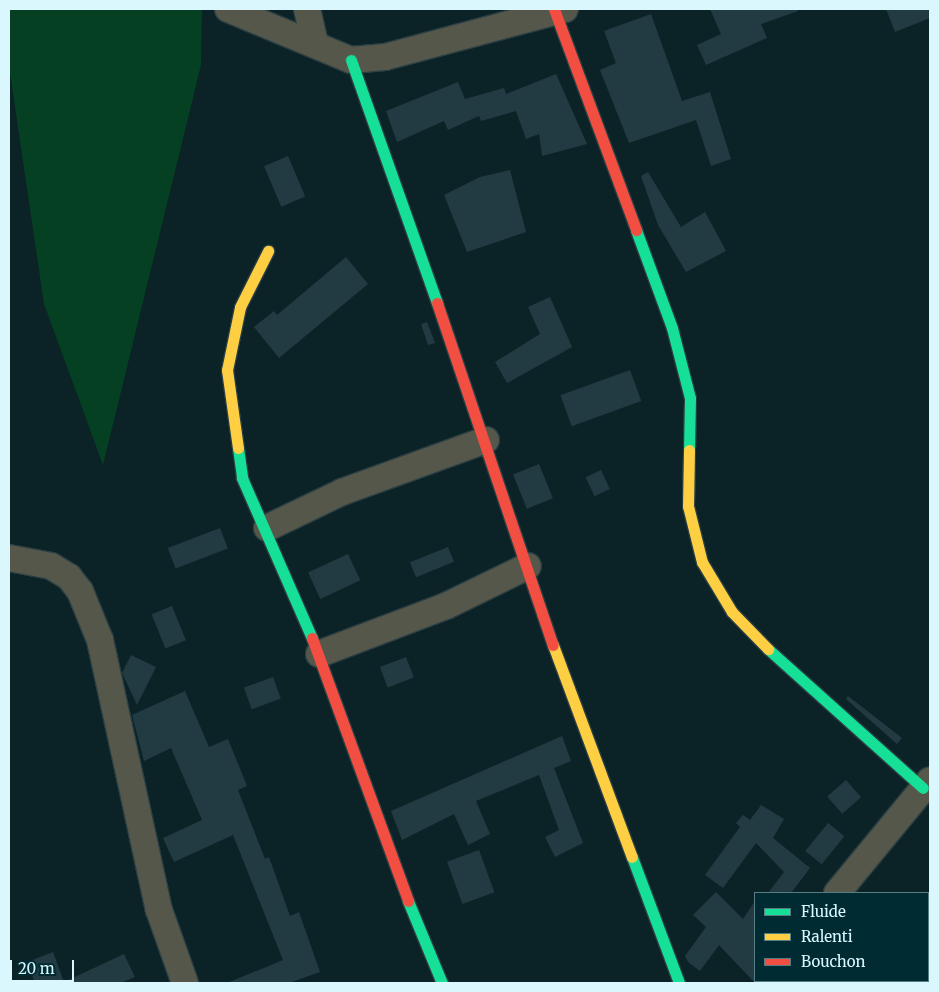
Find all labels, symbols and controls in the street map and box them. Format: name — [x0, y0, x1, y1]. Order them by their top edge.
legend — [754, 892, 929, 982]
text: Fluide — [801, 902, 846, 921]
text: Ralenti — [801, 927, 853, 946]
scale bar — [12, 950, 76, 982]
text: Bouchon — [801, 952, 865, 971]
text: 20 m — [18, 959, 55, 978]

